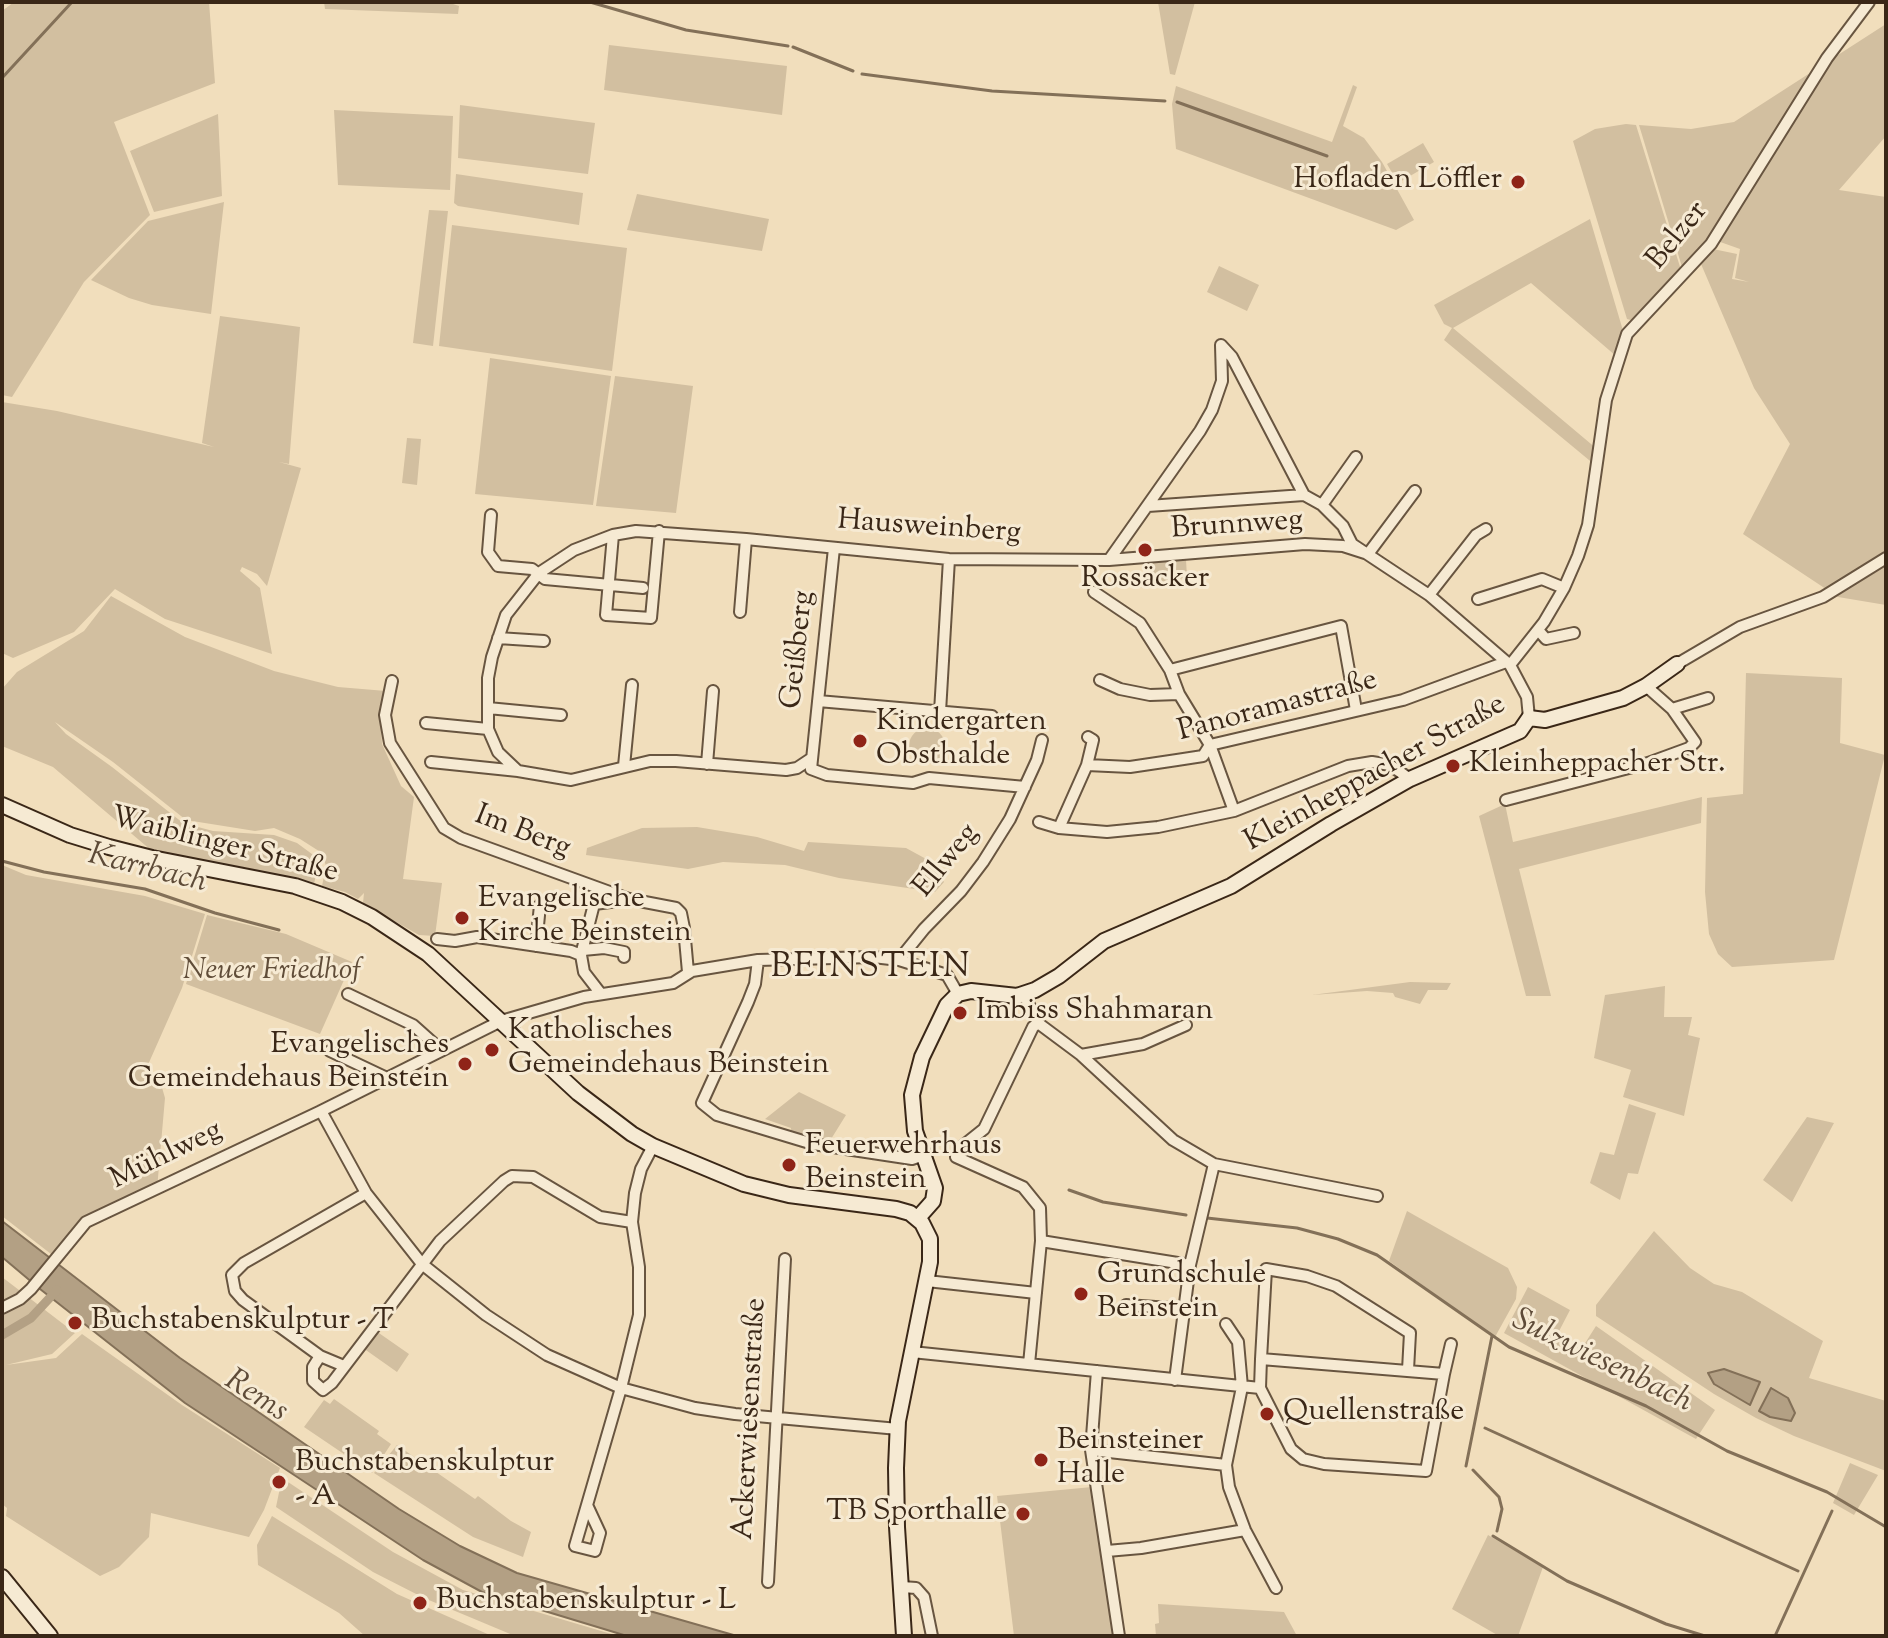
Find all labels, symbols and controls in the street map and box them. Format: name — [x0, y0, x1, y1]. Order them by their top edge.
place label: Hofladen Löffler — [1294, 164, 1502, 200]
marker: Hofladen Löffler — [1509, 173, 1527, 191]
street label: Belzer — [1641, 195, 1717, 279]
street label: Brunnweg — [1170, 504, 1304, 550]
street label: Hausweinberg — [836, 505, 1022, 553]
marker: Rossäcker — [1136, 541, 1154, 559]
place label: Rossäcker — [1081, 563, 1209, 599]
street label: Geißberg — [776, 589, 824, 711]
street label: Panoramastraße — [1174, 664, 1382, 752]
street label: Kleinheppacher Straße — [1239, 688, 1513, 862]
place label: Kindergarten Obsthalde — [876, 706, 1047, 776]
marker: Kindergarten Obsthalde — [851, 732, 869, 750]
place label: Kleinheppacher Str. — [1469, 748, 1725, 784]
marker: Kleinheppacher Str. — [1444, 757, 1462, 775]
street label: Im Berg — [469, 799, 575, 869]
street label: Waiblinger Straße — [106, 801, 342, 893]
street label: Ellweg — [907, 818, 989, 906]
water label: Karrbach — [84, 838, 210, 904]
place label: Evangelische Kirche Beinstein — [478, 883, 692, 954]
marker: Evangelische Kirche Beinstein — [453, 909, 471, 927]
district label: BEINSTEIN — [770, 950, 972, 990]
park label: Neuer Friedhof — [183, 955, 361, 991]
place label: Imbiss Shahmaran — [976, 995, 1213, 1031]
marker: Imbiss Shahmaran — [951, 1004, 969, 1022]
place label: Katholisches Gemeindehaus Beinstein — [508, 1015, 829, 1086]
place label: Evangelisches Gemeindehaus Beinstein — [128, 1029, 449, 1100]
marker: Katholisches Gemeindehaus Beinstein — [483, 1041, 501, 1059]
marker: Evangelisches Gemeindehaus Beinstein — [456, 1055, 474, 1073]
street label: Mühlweg — [105, 1114, 229, 1200]
place label: Feuerwehrhaus Beinstein — [805, 1130, 1002, 1200]
marker: Feuerwehrhaus Beinstein — [780, 1156, 798, 1174]
place label: Grundschule Beinstein — [1097, 1259, 1266, 1330]
marker: Grundschule Beinstein — [1072, 1285, 1090, 1303]
street label: Ackerwiesenstraße — [728, 1297, 776, 1541]
water label: Sulzwiesenbach — [1505, 1303, 1697, 1423]
place label: Buchstabenskulptur - T — [91, 1305, 394, 1341]
marker: Buchstabenskulptur - T — [66, 1314, 84, 1332]
water label: Rems — [216, 1363, 294, 1433]
place label: Quellenstraße — [1283, 1396, 1464, 1432]
marker: Quellenstraße — [1258, 1405, 1276, 1423]
place label: Beinsteiner Halle — [1057, 1425, 1203, 1496]
place label: Buchstabenskulptur - A — [295, 1447, 554, 1518]
marker: Beinsteiner Halle — [1032, 1451, 1050, 1469]
marker: Buchstabenskulptur - A — [270, 1473, 288, 1491]
place label: TB Sporthalle — [826, 1496, 1007, 1532]
marker: TB Sporthalle — [1014, 1505, 1032, 1523]
place label: Buchstabenskulptur - L — [436, 1585, 736, 1621]
marker: Buchstabenskulptur - L — [411, 1594, 429, 1612]

